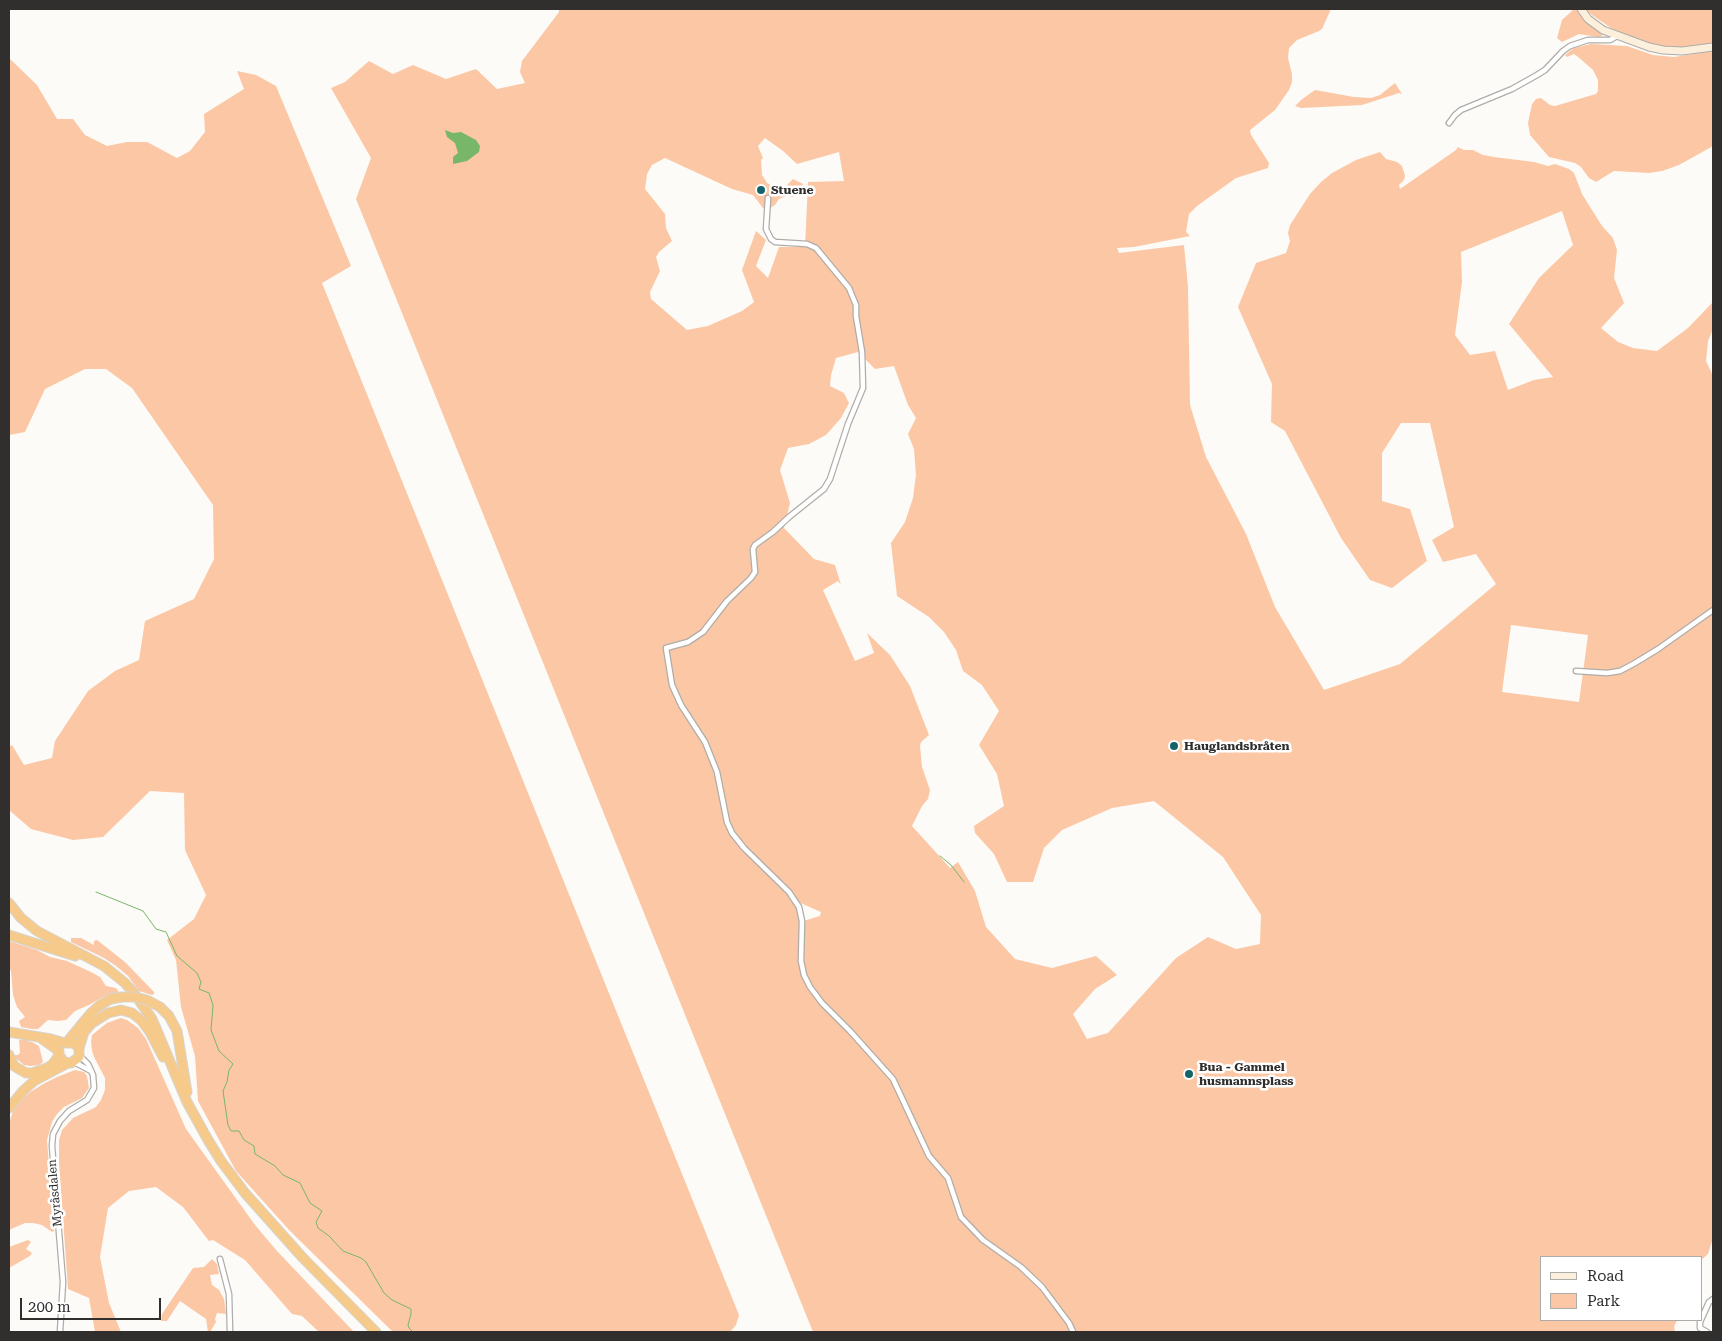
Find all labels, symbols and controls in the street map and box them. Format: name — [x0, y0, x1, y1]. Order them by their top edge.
place label: Stuene — [771, 183, 814, 197]
marker: Stuene — [755, 184, 767, 196]
place label: Hauglandsbråten — [1184, 739, 1290, 753]
marker: Hauglandsbråten — [1168, 740, 1180, 752]
place label: Bua - Gammel husmannsplass — [1199, 1060, 1294, 1088]
marker: Bua - Gammel husmannsplass — [1183, 1068, 1195, 1080]
street label: Myråsdalen — [45, 1159, 65, 1227]
legend — [1540, 1256, 1702, 1321]
text: Road — [1587, 1267, 1624, 1285]
scale bar — [22, 1288, 164, 1320]
text: Park — [1587, 1292, 1620, 1310]
text: 200 m — [28, 1298, 71, 1316]

